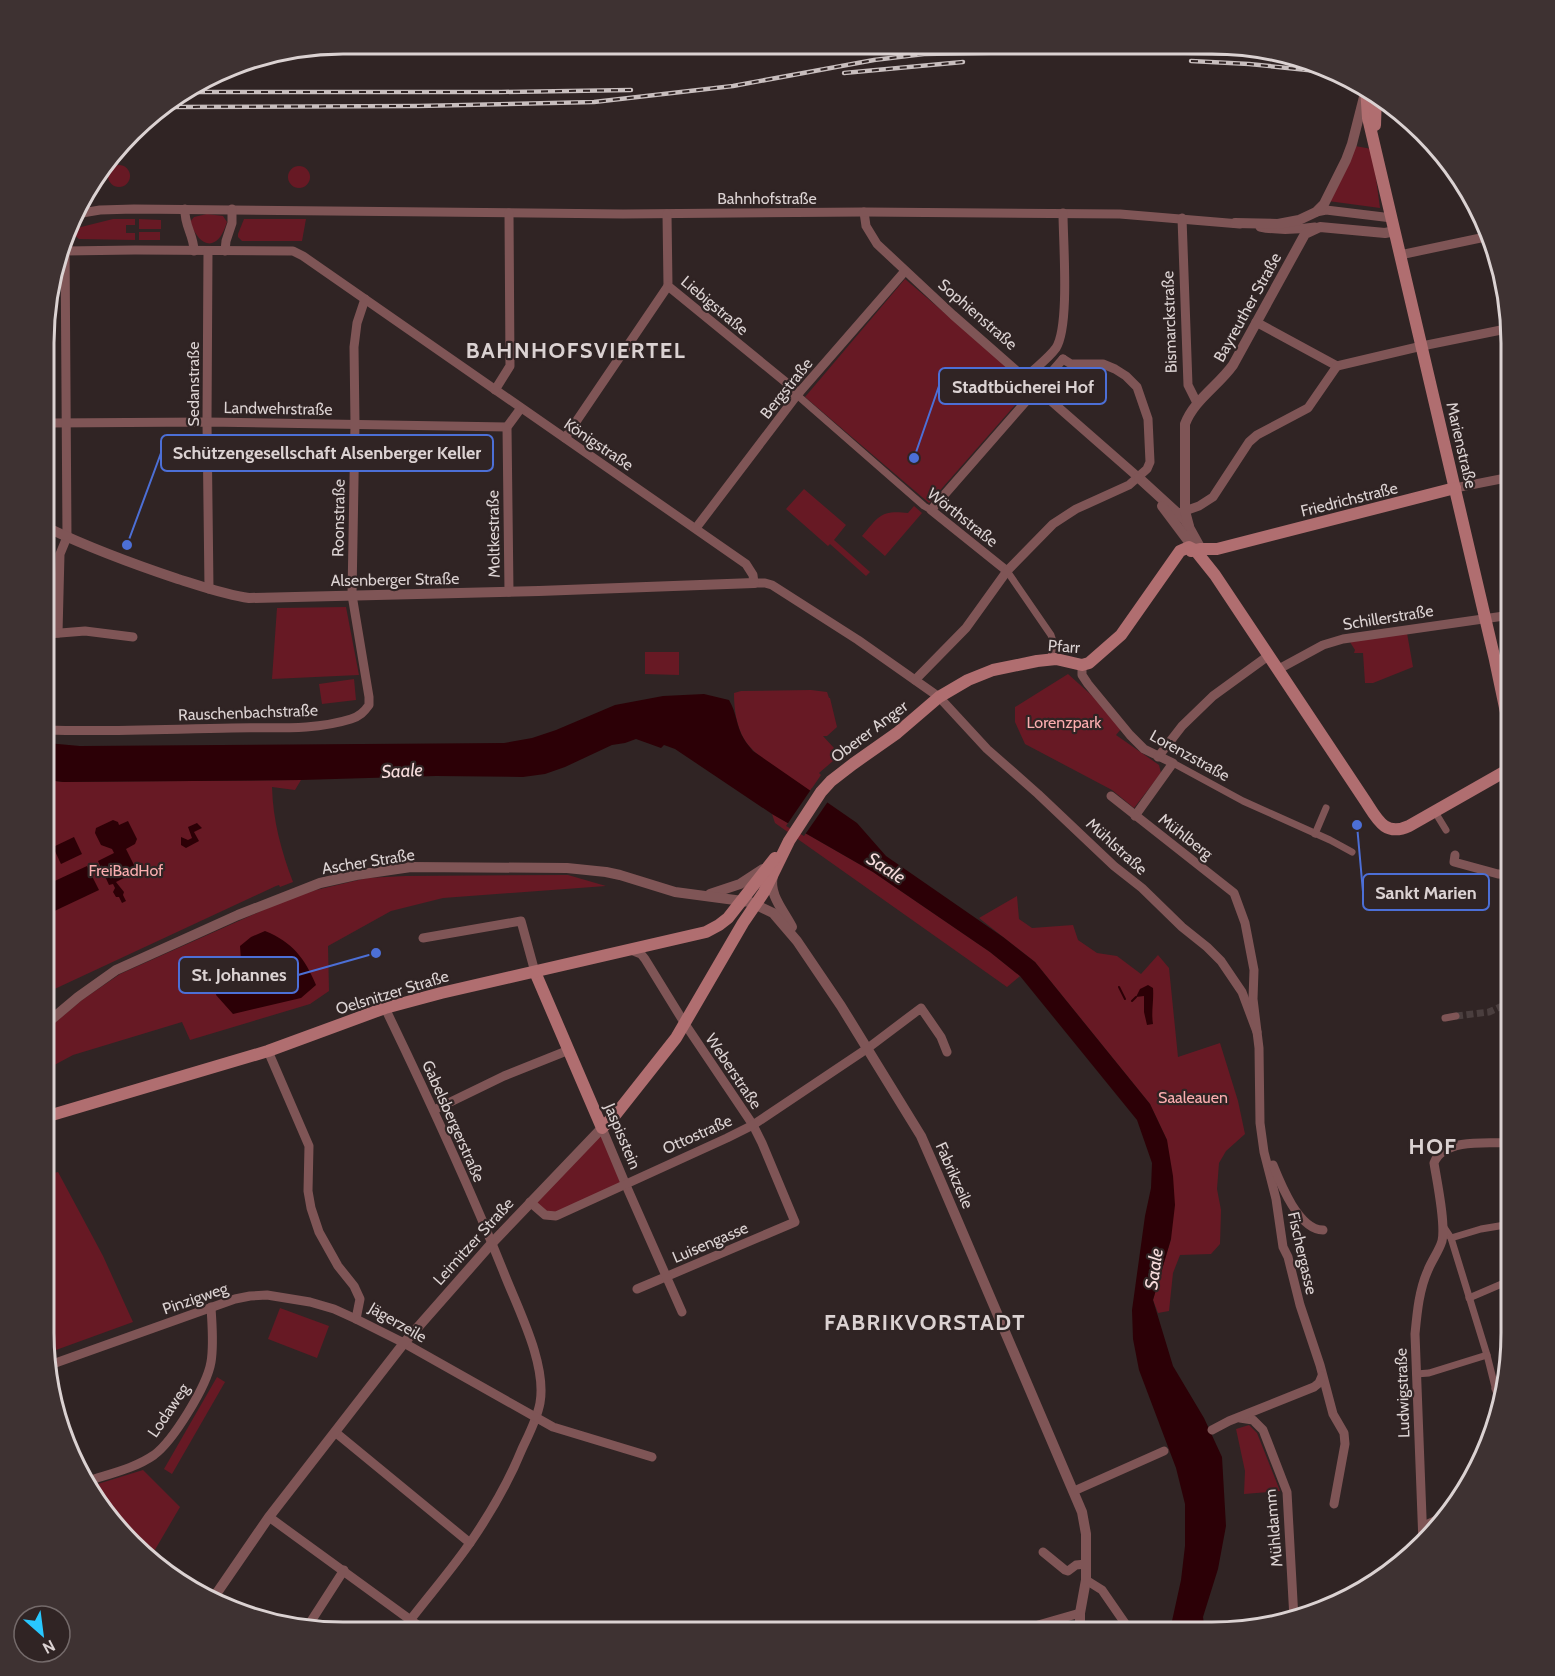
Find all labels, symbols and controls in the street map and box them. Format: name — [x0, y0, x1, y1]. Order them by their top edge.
street label: Bahnhofstraße — [717, 189, 817, 208]
street label: Bayreuther Straße — [1210, 249, 1285, 365]
street label: Bismarckstraße — [1158, 270, 1181, 374]
street label: Liebigstraße — [677, 272, 752, 339]
street label: Sophienstraße — [934, 275, 1021, 354]
district label: BAHNHOFSVIERTEL — [466, 337, 686, 364]
street label: Sedanstraße — [184, 341, 203, 427]
street label: Bergstraße — [756, 354, 817, 423]
callout: Stadtbücherei Hof — [939, 368, 1106, 404]
text: Stadtbücherei Hof — [952, 376, 1094, 398]
street label: Landwehrstraße — [223, 398, 333, 419]
street label: Marienstraße — [1442, 400, 1481, 490]
street label: Königstraße — [560, 414, 637, 475]
callout: Schützengesellschaft Alsenberger Keller — [161, 435, 493, 471]
text: Schützengesellschaft Alsenberger Keller — [173, 442, 481, 464]
street label: Friedrichstraße — [1299, 478, 1400, 521]
street label: Roonstraße — [328, 479, 349, 557]
street label: Wörthstraße — [924, 484, 1002, 551]
street label: Moltkestraße — [483, 490, 504, 578]
street label: Alsenberger Straße — [331, 569, 459, 590]
street label: Schillerstraße — [1341, 601, 1435, 634]
street label: Pfarr — [1047, 636, 1082, 657]
street label: Oberer Anger — [827, 696, 912, 766]
street label: Rauschenbachstraße — [178, 701, 318, 724]
park label: Lorenzpark — [1027, 713, 1102, 732]
street label: Lorenzstraße — [1147, 726, 1233, 785]
water label: Saale — [381, 759, 423, 783]
street label: Mühlberg — [1155, 809, 1217, 864]
street label: Mühlstraße — [1082, 814, 1151, 879]
street label: Ascher Straße — [320, 845, 416, 878]
water label: Saale — [863, 847, 909, 889]
park label: FreiBadHof — [89, 861, 164, 880]
callout: Sankt Marien — [1363, 874, 1489, 910]
text: Sankt Marien — [1375, 882, 1477, 904]
callout: St. Johannes — [179, 957, 298, 993]
text: St. Johannes — [191, 964, 287, 986]
street label: Oelsnitzer Straße — [333, 966, 451, 1019]
street label: Weberstraße — [701, 1030, 766, 1113]
street label: Gabelsbergerstraße — [418, 1057, 489, 1185]
park label: Saaleauen — [1158, 1088, 1228, 1107]
street label: Jaspisstein — [600, 1100, 645, 1172]
street label: Ottostraße — [660, 1111, 735, 1158]
district label: HOF — [1409, 1133, 1457, 1160]
street label: Fabrikzeile — [932, 1139, 978, 1211]
street label: Leimitzer Straße — [429, 1194, 518, 1289]
street label: Fischergasse — [1284, 1210, 1321, 1296]
street label: Luisengasse — [669, 1218, 751, 1267]
water label: Saale — [1140, 1247, 1168, 1291]
street label: Pinzigweg — [160, 1278, 231, 1319]
street label: Jägerzeile — [365, 1298, 430, 1347]
district label: FABRIKVORSTADT — [824, 1309, 1026, 1336]
street label: Ludwigstraße — [1391, 1348, 1414, 1438]
street label: Lodaweg — [144, 1379, 194, 1441]
street label: Mühldamm — [1261, 1488, 1286, 1568]
north arrow — [12, 1604, 72, 1664]
text: N — [39, 1636, 58, 1658]

